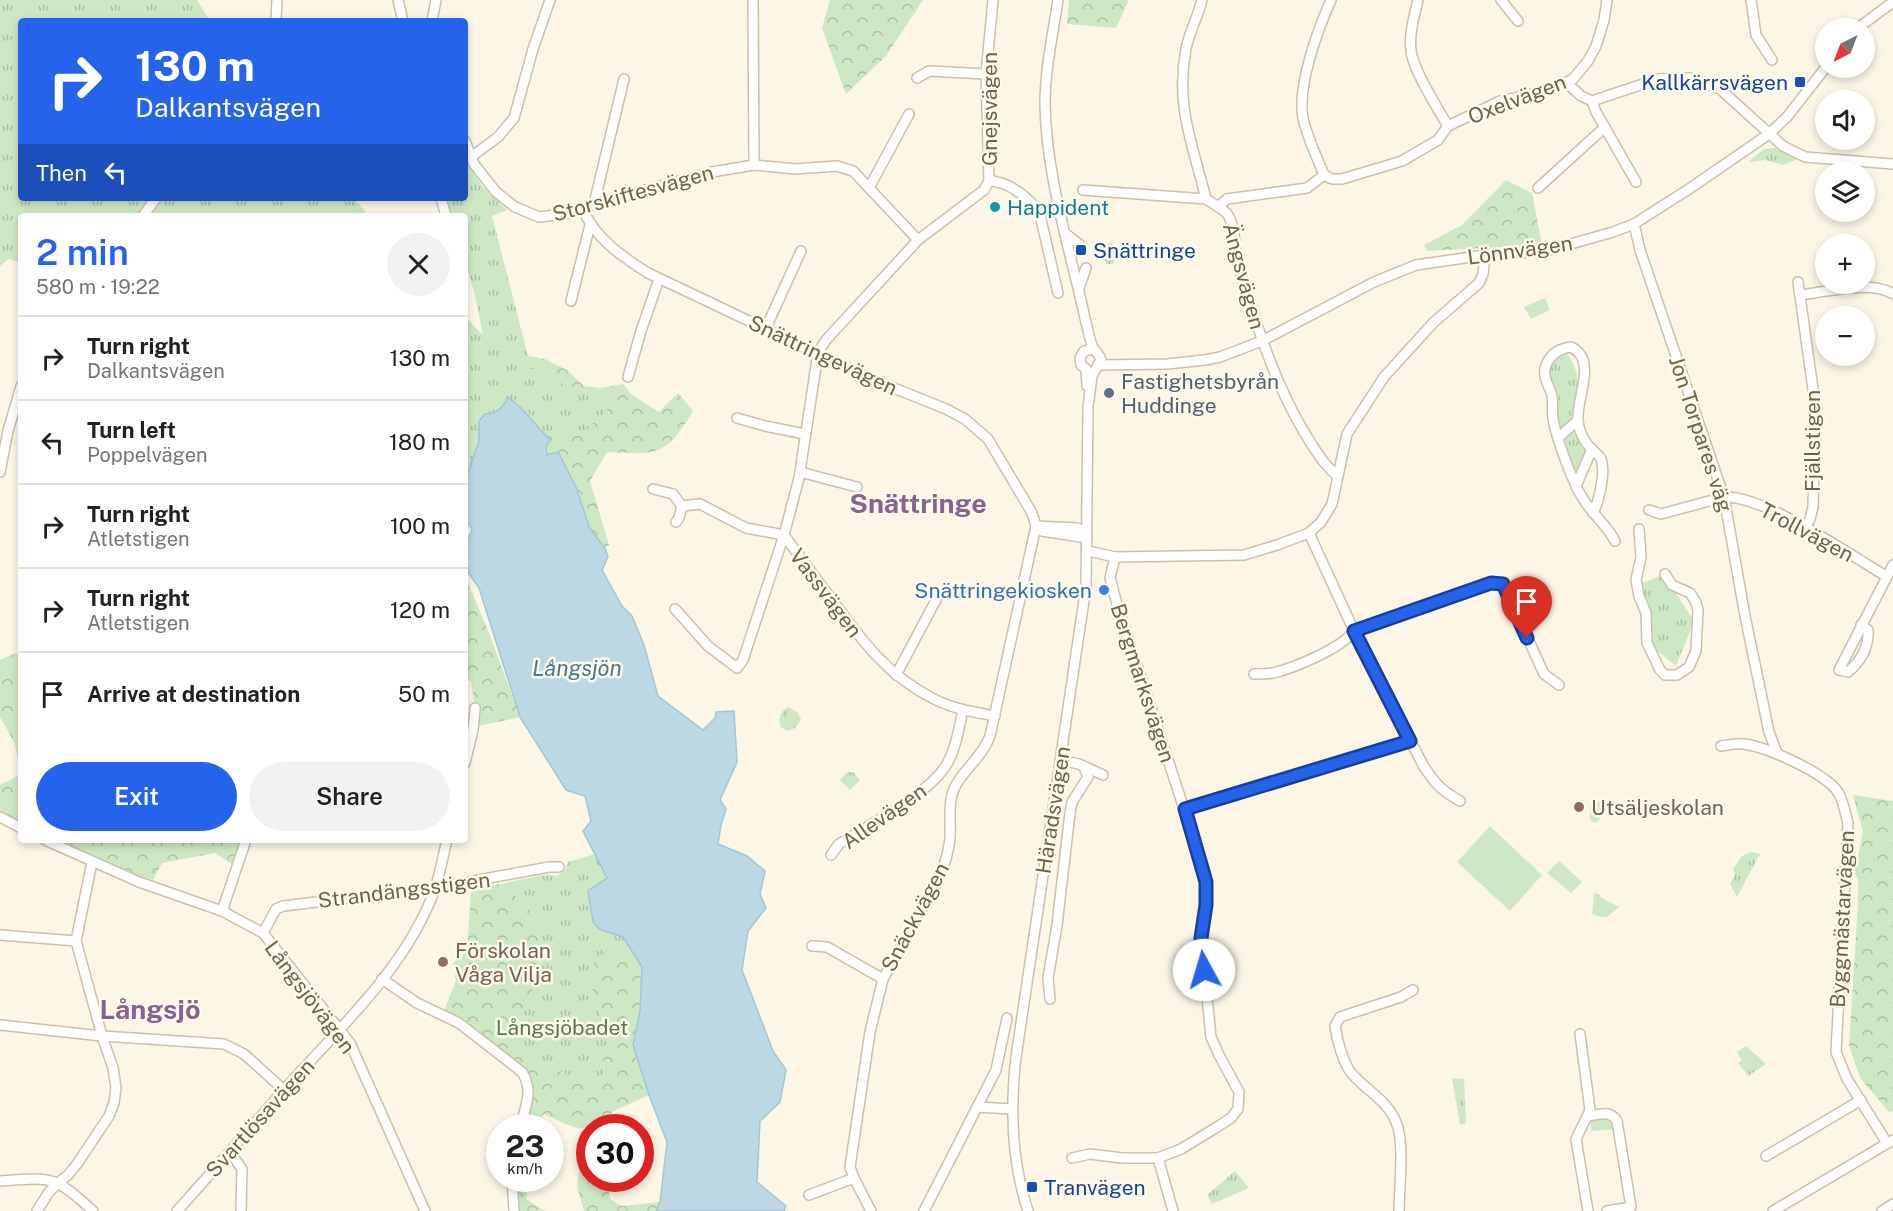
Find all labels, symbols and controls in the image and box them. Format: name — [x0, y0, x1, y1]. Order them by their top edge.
north arrow — [1815, 18, 1875, 78]
map controls — [1815, 18, 1875, 366]
text: 130 m — [135, 41, 255, 90]
icon: right — [36, 42, 114, 120]
street label: Gnejsvägen — [977, 52, 1002, 166]
street label: Oxelvägen — [1464, 69, 1570, 129]
place label: Kallkärrsvägen — [1641, 70, 1788, 95]
marker: Kallkärrsvägen — [1793, 75, 1807, 89]
button: sound — [1815, 90, 1875, 150]
text: Dalkantsvägen — [135, 91, 321, 123]
icon: left — [99, 156, 132, 189]
street label: Storskiftesvägen — [550, 159, 716, 227]
text: Then — [36, 160, 87, 186]
button: layers — [1815, 162, 1875, 222]
place label: Happident — [1007, 195, 1109, 220]
marker: Happident — [988, 200, 1002, 214]
street label: Ängsvägen — [1218, 220, 1270, 332]
street label: Lönnvägen — [1466, 230, 1574, 270]
text: 2 min — [36, 231, 129, 273]
button: close — [387, 233, 450, 296]
button: + — [1815, 234, 1875, 294]
place label: Snättringe — [1093, 238, 1196, 263]
marker: Snättringe — [1074, 243, 1088, 257]
text: 580 m · 19:22 — [36, 275, 160, 299]
button: − — [1815, 306, 1875, 366]
street label: Snättringevägen — [745, 310, 901, 400]
text: Turn right — [87, 333, 190, 359]
icon: right — [36, 342, 69, 375]
text: 130 m — [389, 345, 450, 371]
street label: Jon Torpares väg — [1664, 353, 1738, 515]
text: Dalkantsvägen — [87, 359, 225, 383]
place label: Fastighetsbyrån Huddinge — [1121, 369, 1279, 418]
marker: Fastighetsbyrån Huddinge — [1102, 386, 1116, 400]
street label: Fjällstigen — [1800, 390, 1825, 492]
text: Turn left — [87, 417, 176, 443]
icon: left — [36, 426, 69, 459]
text: 180 m — [389, 429, 450, 455]
text: Poppelvägen — [87, 443, 208, 467]
district label: Snättringe — [849, 487, 987, 519]
street label: Trollvägen — [1756, 497, 1858, 567]
text: Turn right — [87, 501, 190, 527]
icon: right — [36, 510, 69, 543]
text: 100 m — [390, 513, 450, 539]
text: Atletstigen — [87, 527, 190, 551]
street label: Vassvägen — [785, 544, 867, 642]
pin — [1501, 576, 1552, 638]
place label: Snättringekiosken — [914, 578, 1092, 603]
marker: Snättringekiosken — [1097, 583, 1111, 597]
text: Turn right — [87, 585, 190, 611]
icon: arrive — [1510, 585, 1543, 618]
icon: right — [36, 594, 69, 627]
text: 120 m — [390, 597, 450, 623]
street label: Bergmarksvägen — [1105, 600, 1181, 766]
text: Atletstigen — [87, 611, 190, 635]
water label: Långsjön — [532, 655, 622, 681]
icon: arrive — [36, 678, 69, 711]
text: Arrive at destination — [87, 681, 300, 707]
text: 50 m — [398, 681, 450, 707]
street label: Häradsvägen — [1031, 744, 1075, 876]
button: Exit — [36, 762, 237, 831]
button: Share — [249, 762, 450, 831]
street label: Allevägen — [837, 778, 931, 854]
place label: Utsäljeskolan — [1591, 795, 1724, 820]
marker: Utsäljeskolan — [1572, 800, 1586, 814]
street label: Byggmästarvägen — [1825, 830, 1859, 1008]
street label: Snäckvägen — [876, 858, 954, 976]
street label: Strandängsstigen — [316, 867, 492, 913]
street label: Långsjövägen — [259, 936, 361, 1058]
place label: Förskolan Våga Vilja — [455, 938, 552, 987]
position arrow — [1172, 938, 1236, 1002]
marker: Förskolan Våga Vilja — [436, 955, 450, 969]
district label: Långsjö — [100, 993, 200, 1025]
park label: Långsjöbadet — [496, 1015, 628, 1040]
street label: Svartlösavägen — [200, 1054, 320, 1182]
speed limit sign: 30 — [576, 1114, 654, 1192]
text: 23 — [505, 1128, 545, 1164]
text: km/h — [507, 1160, 543, 1177]
place label: Tranvägen — [1044, 1175, 1146, 1200]
marker: Tranvägen — [1025, 1180, 1039, 1194]

